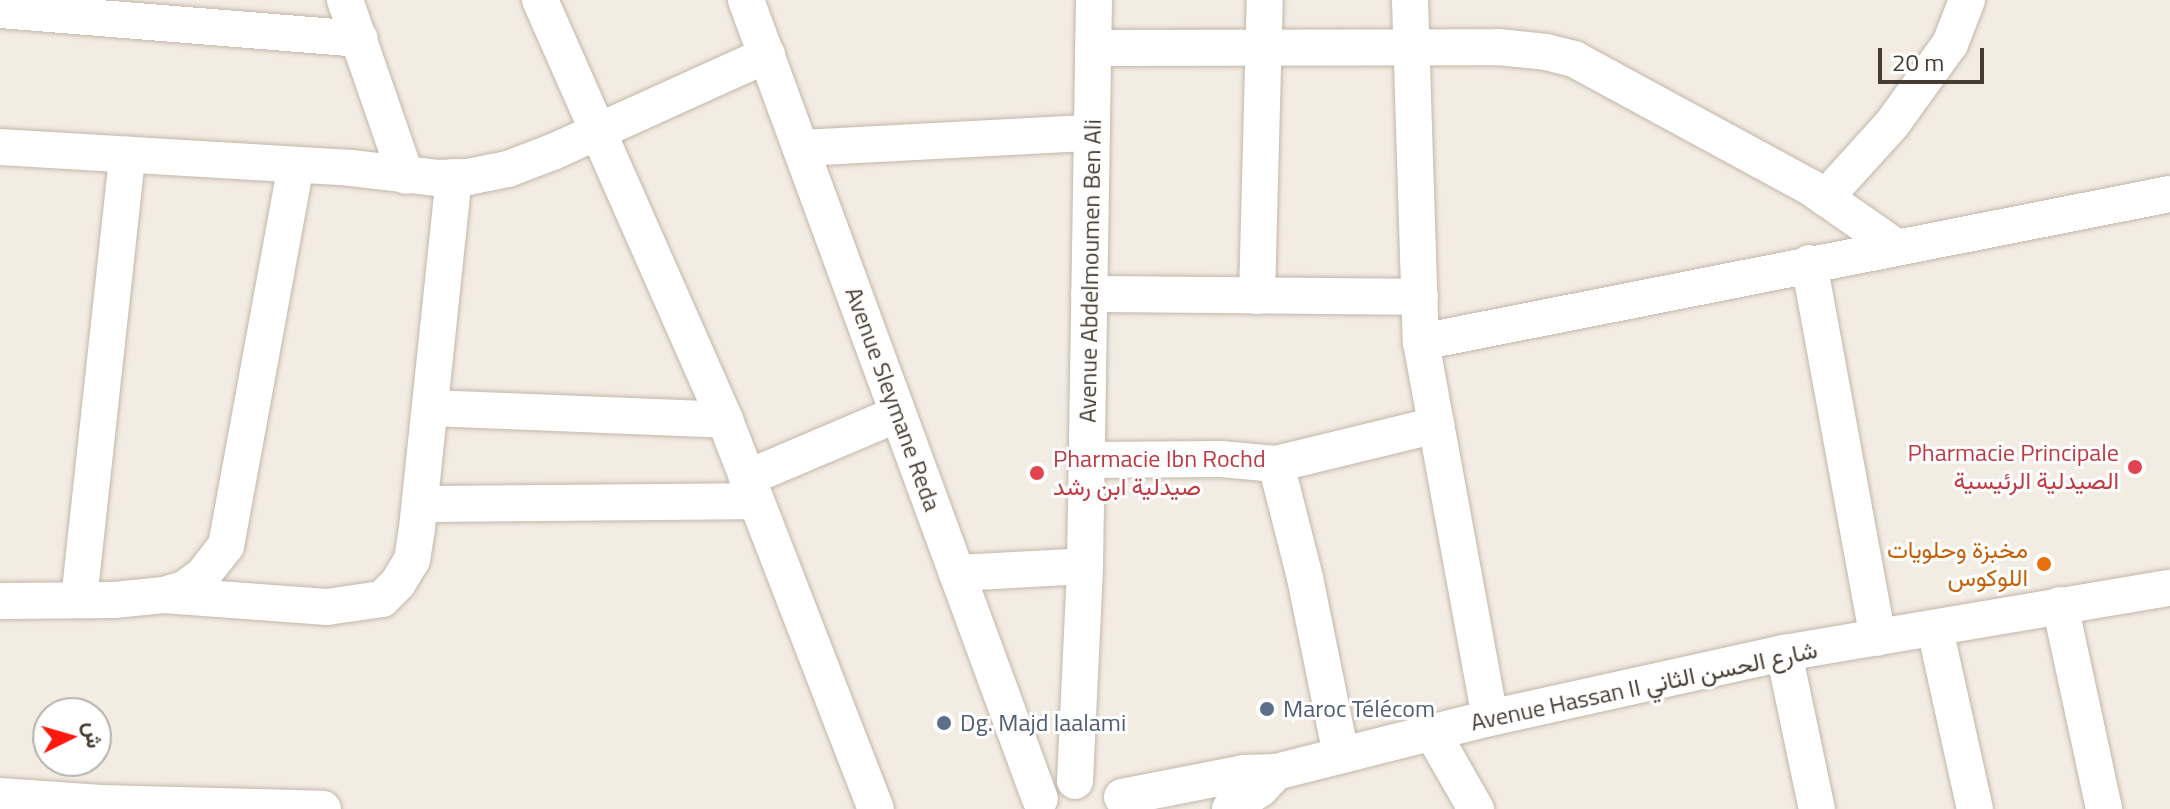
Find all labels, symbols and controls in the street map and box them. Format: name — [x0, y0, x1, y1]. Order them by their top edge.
scale bar — [1882, 32, 1988, 82]
text: 20 m — [1892, 44, 1944, 80]
street label: Avenue Abdelmoumen Ben Ali — [1073, 119, 1107, 423]
street label: Avenue Sleymane Reda — [839, 283, 947, 515]
place label: Pharmacie Principale الصيدلية الرئيسية — [1908, 439, 2119, 495]
place label: Pharmacie Ibn Rochd صيدلية ابن رشد — [1053, 445, 1266, 501]
marker: Pharmacie Principale الصيدلية الرئيسية — [2126, 458, 2144, 476]
marker: Pharmacie Ibn Rochd صيدلية ابن رشد — [1028, 464, 1046, 482]
place label: مخبزة وحلويات اللوكوس — [1887, 536, 2028, 592]
marker: مخبزة وحلويات اللوكوس — [2035, 555, 2053, 573]
street label: Avenue Hassan II شارع الحسن الثاني — [1468, 635, 1820, 737]
place label: Maroc Télécom — [1283, 695, 1435, 723]
north arrow — [32, 697, 112, 777]
marker: Maroc Télécom — [1258, 700, 1276, 718]
place label: Dg. Majd laalami — [960, 709, 1126, 737]
marker: Dg. Majd laalami — [935, 714, 953, 732]
text: ش — [76, 720, 112, 750]

